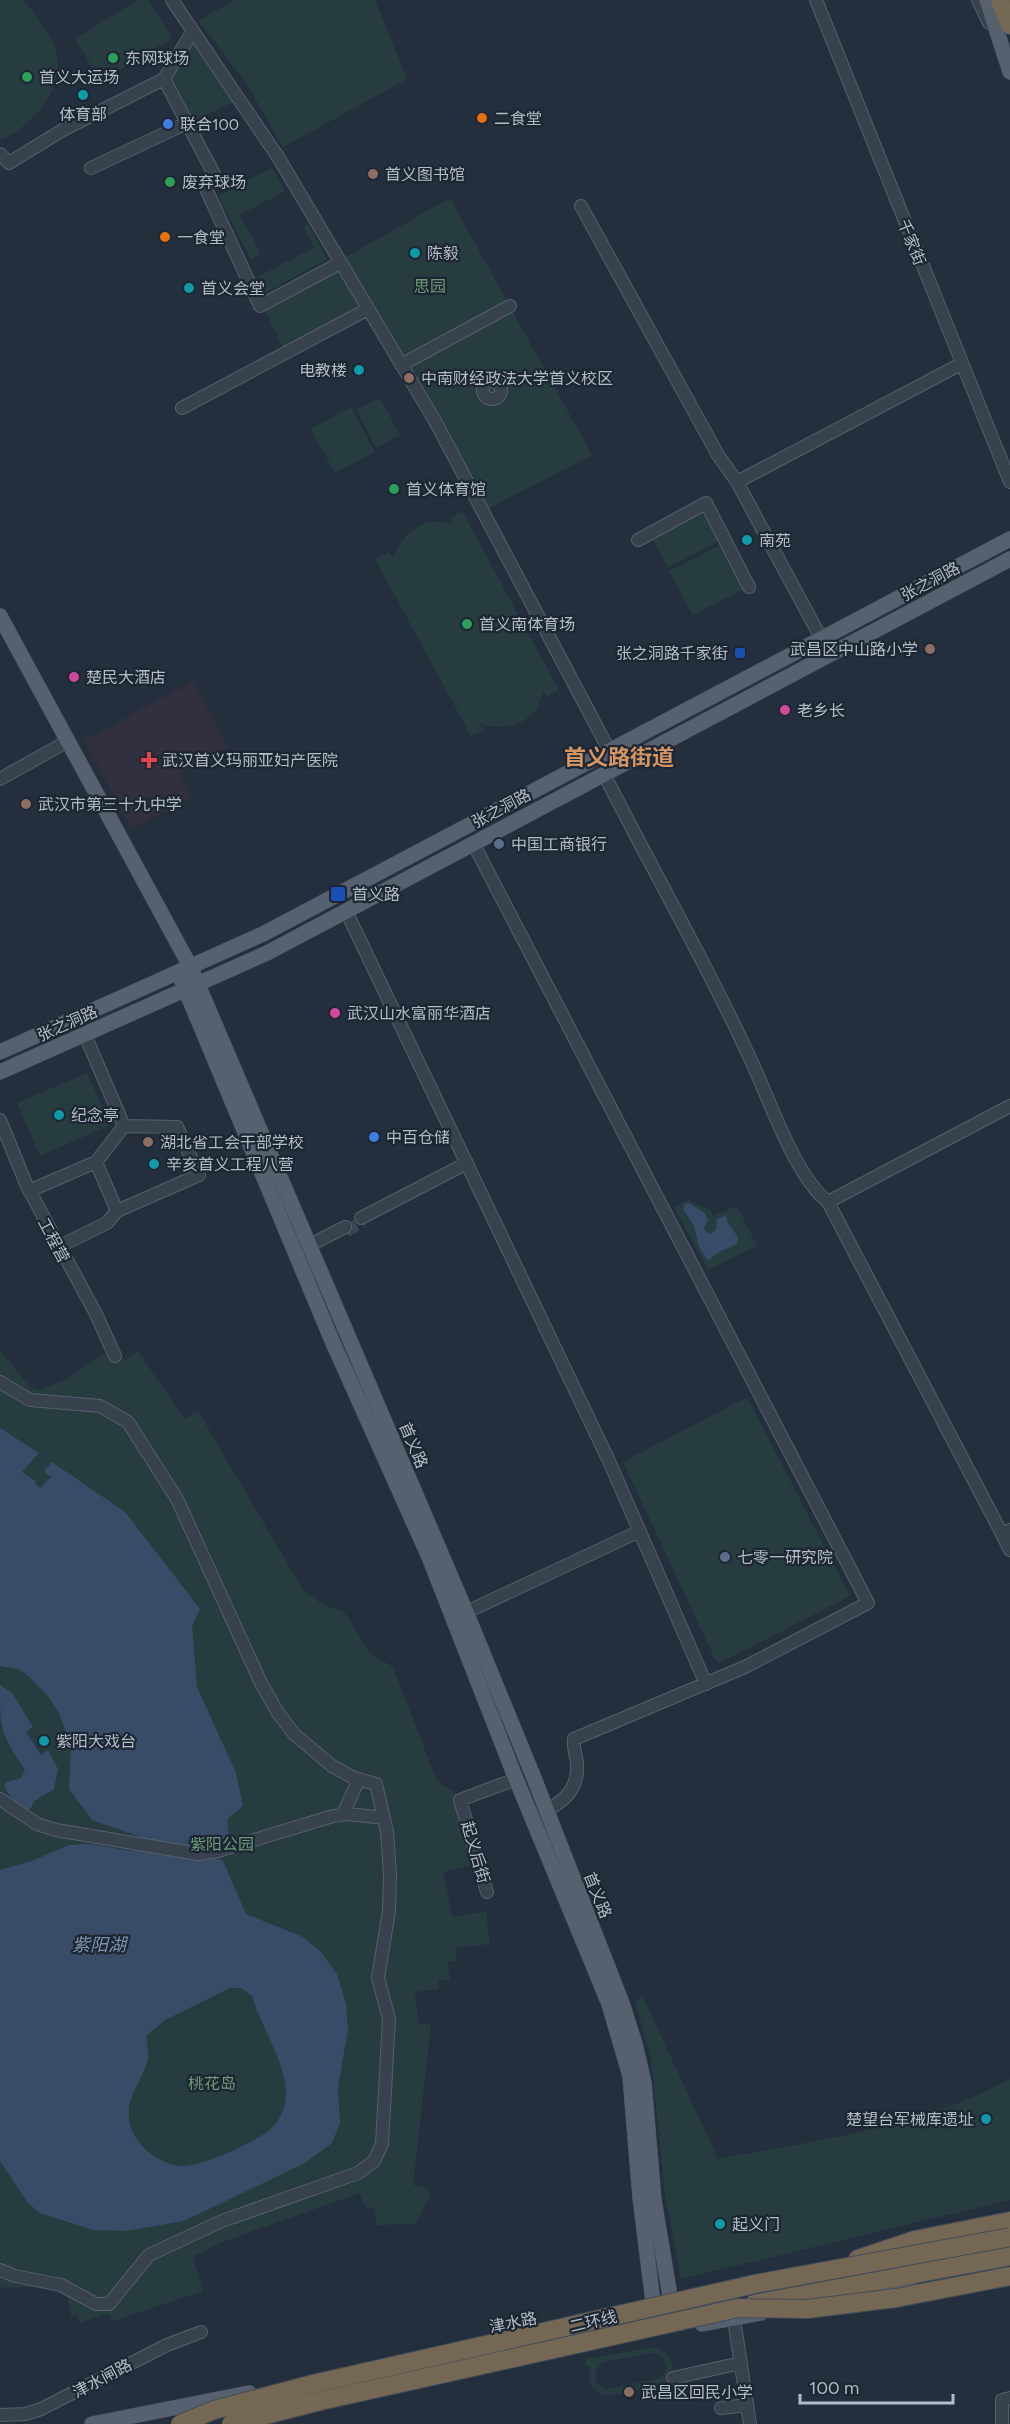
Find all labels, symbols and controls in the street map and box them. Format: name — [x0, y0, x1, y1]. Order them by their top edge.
place label: 东网球场 — [125, 49, 189, 68]
marker: 东网球场 — [106, 51, 120, 65]
place label: 首义大运场 — [39, 68, 119, 87]
marker: 首义大运场 — [20, 70, 34, 84]
marker: 体育部 — [76, 88, 90, 102]
place label: 体育部 — [59, 105, 107, 124]
place label: 二食堂 — [494, 109, 542, 128]
marker: 二食堂 — [475, 111, 489, 125]
place label: 联合100 — [180, 115, 239, 134]
marker: 联合100 — [161, 117, 175, 131]
place label: 首义图书馆 — [385, 165, 465, 184]
marker: 首义图书馆 — [366, 167, 380, 181]
place label: 废弃球场 — [182, 173, 246, 192]
marker: 废弃球场 — [163, 175, 177, 189]
street label: 千家街 — [894, 216, 929, 268]
place label: 一食堂 — [177, 228, 225, 247]
marker: 一食堂 — [158, 230, 172, 244]
place label: 陈毅 — [427, 244, 459, 263]
marker: 陈毅 — [408, 246, 422, 260]
park label: 思园 — [414, 277, 446, 296]
place label: 首义会堂 — [201, 279, 265, 298]
marker: 首义会堂 — [182, 281, 196, 295]
place label: 电教楼 — [299, 361, 347, 380]
marker: 电教楼 — [352, 363, 366, 377]
place label: 中南财经政法大学首义校区 — [421, 369, 613, 388]
marker: 中南财经政法大学首义校区 — [402, 371, 416, 385]
place label: 首义体育馆 — [406, 480, 486, 499]
marker: 首义体育馆 — [387, 482, 401, 496]
place label: 南苑 — [759, 531, 791, 550]
marker: 南苑 — [740, 533, 754, 547]
street label: 张之洞路 — [898, 558, 963, 605]
place label: 首义南体育场 — [479, 615, 575, 634]
marker: 首义南体育场 — [460, 617, 474, 631]
place label: 武昌区中山路小学 — [790, 640, 918, 659]
marker: 武昌区中山路小学 — [923, 642, 937, 656]
place label: 张之洞路千家街 — [616, 644, 728, 663]
marker: 张之洞路千家街 — [733, 646, 747, 660]
place label: 楚民大酒店 — [86, 668, 166, 687]
marker: 楚民大酒店 — [67, 670, 81, 684]
place label: 老乡长 — [797, 701, 845, 720]
marker: 老乡长 — [778, 703, 792, 717]
district label: 首义路街道 — [564, 744, 674, 771]
marker: 武汉首义玛丽亚妇产医院 — [140, 751, 158, 769]
place label: 武汉首义玛丽亚妇产医院 — [162, 751, 338, 770]
street label: 张之洞路 — [469, 785, 534, 832]
place label: 武汉市第三十九中学 — [38, 795, 182, 814]
marker: 武汉市第三十九中学 — [19, 797, 33, 811]
place label: 中国工商银行 — [511, 835, 607, 854]
marker: 中国工商银行 — [492, 837, 506, 851]
marker: 首义路 — [329, 885, 347, 903]
place label: 首义路 — [352, 885, 400, 904]
street label: 张之洞路 — [34, 1002, 100, 1045]
place label: 武汉山水富丽华酒店 — [347, 1004, 491, 1023]
marker: 武汉山水富丽华酒店 — [328, 1006, 342, 1020]
place label: 纪念亭 — [71, 1106, 119, 1125]
marker: 纪念亭 — [52, 1108, 66, 1122]
place label: 中百仓储 — [386, 1128, 450, 1147]
marker: 中百仓储 — [367, 1130, 381, 1144]
place label: 湖北省工会干部学校 — [160, 1133, 304, 1152]
marker: 湖北省工会干部学校 — [141, 1135, 155, 1149]
place label: 辛亥首义工程八营 — [166, 1155, 294, 1174]
marker: 辛亥首义工程八营 — [147, 1157, 161, 1171]
street label: 工程营 — [34, 1215, 73, 1266]
street label: 首义路 — [395, 1419, 432, 1471]
place label: 七零一研究院 — [737, 1548, 833, 1567]
marker: 七零一研究院 — [718, 1550, 732, 1564]
place label: 紫阳大戏台 — [56, 1732, 136, 1751]
marker: 紫阳大戏台 — [37, 1734, 51, 1748]
street label: 起义后街 — [458, 1819, 493, 1886]
park label: 紫阳公园 — [190, 1835, 254, 1854]
street label: 首义路 — [580, 1869, 615, 1921]
water label: 紫阳湖 — [72, 1934, 129, 1956]
park label: 桃花岛 — [188, 2074, 236, 2093]
place label: 楚望台军械库遗址 — [846, 2110, 974, 2129]
marker: 楚望台军械库遗址 — [979, 2112, 993, 2126]
place label: 起义门 — [732, 2215, 780, 2234]
marker: 起义门 — [713, 2217, 727, 2231]
street label: 二环线 — [568, 2307, 619, 2336]
street label: 津水路 — [488, 2309, 538, 2336]
street label: 津水闸路 — [70, 2355, 135, 2402]
scale bar — [800, 2367, 953, 2405]
text: 100 m — [809, 2377, 859, 2399]
place label: 武昌区回民小学 — [641, 2383, 753, 2402]
marker: 武昌区回民小学 — [622, 2385, 636, 2399]

